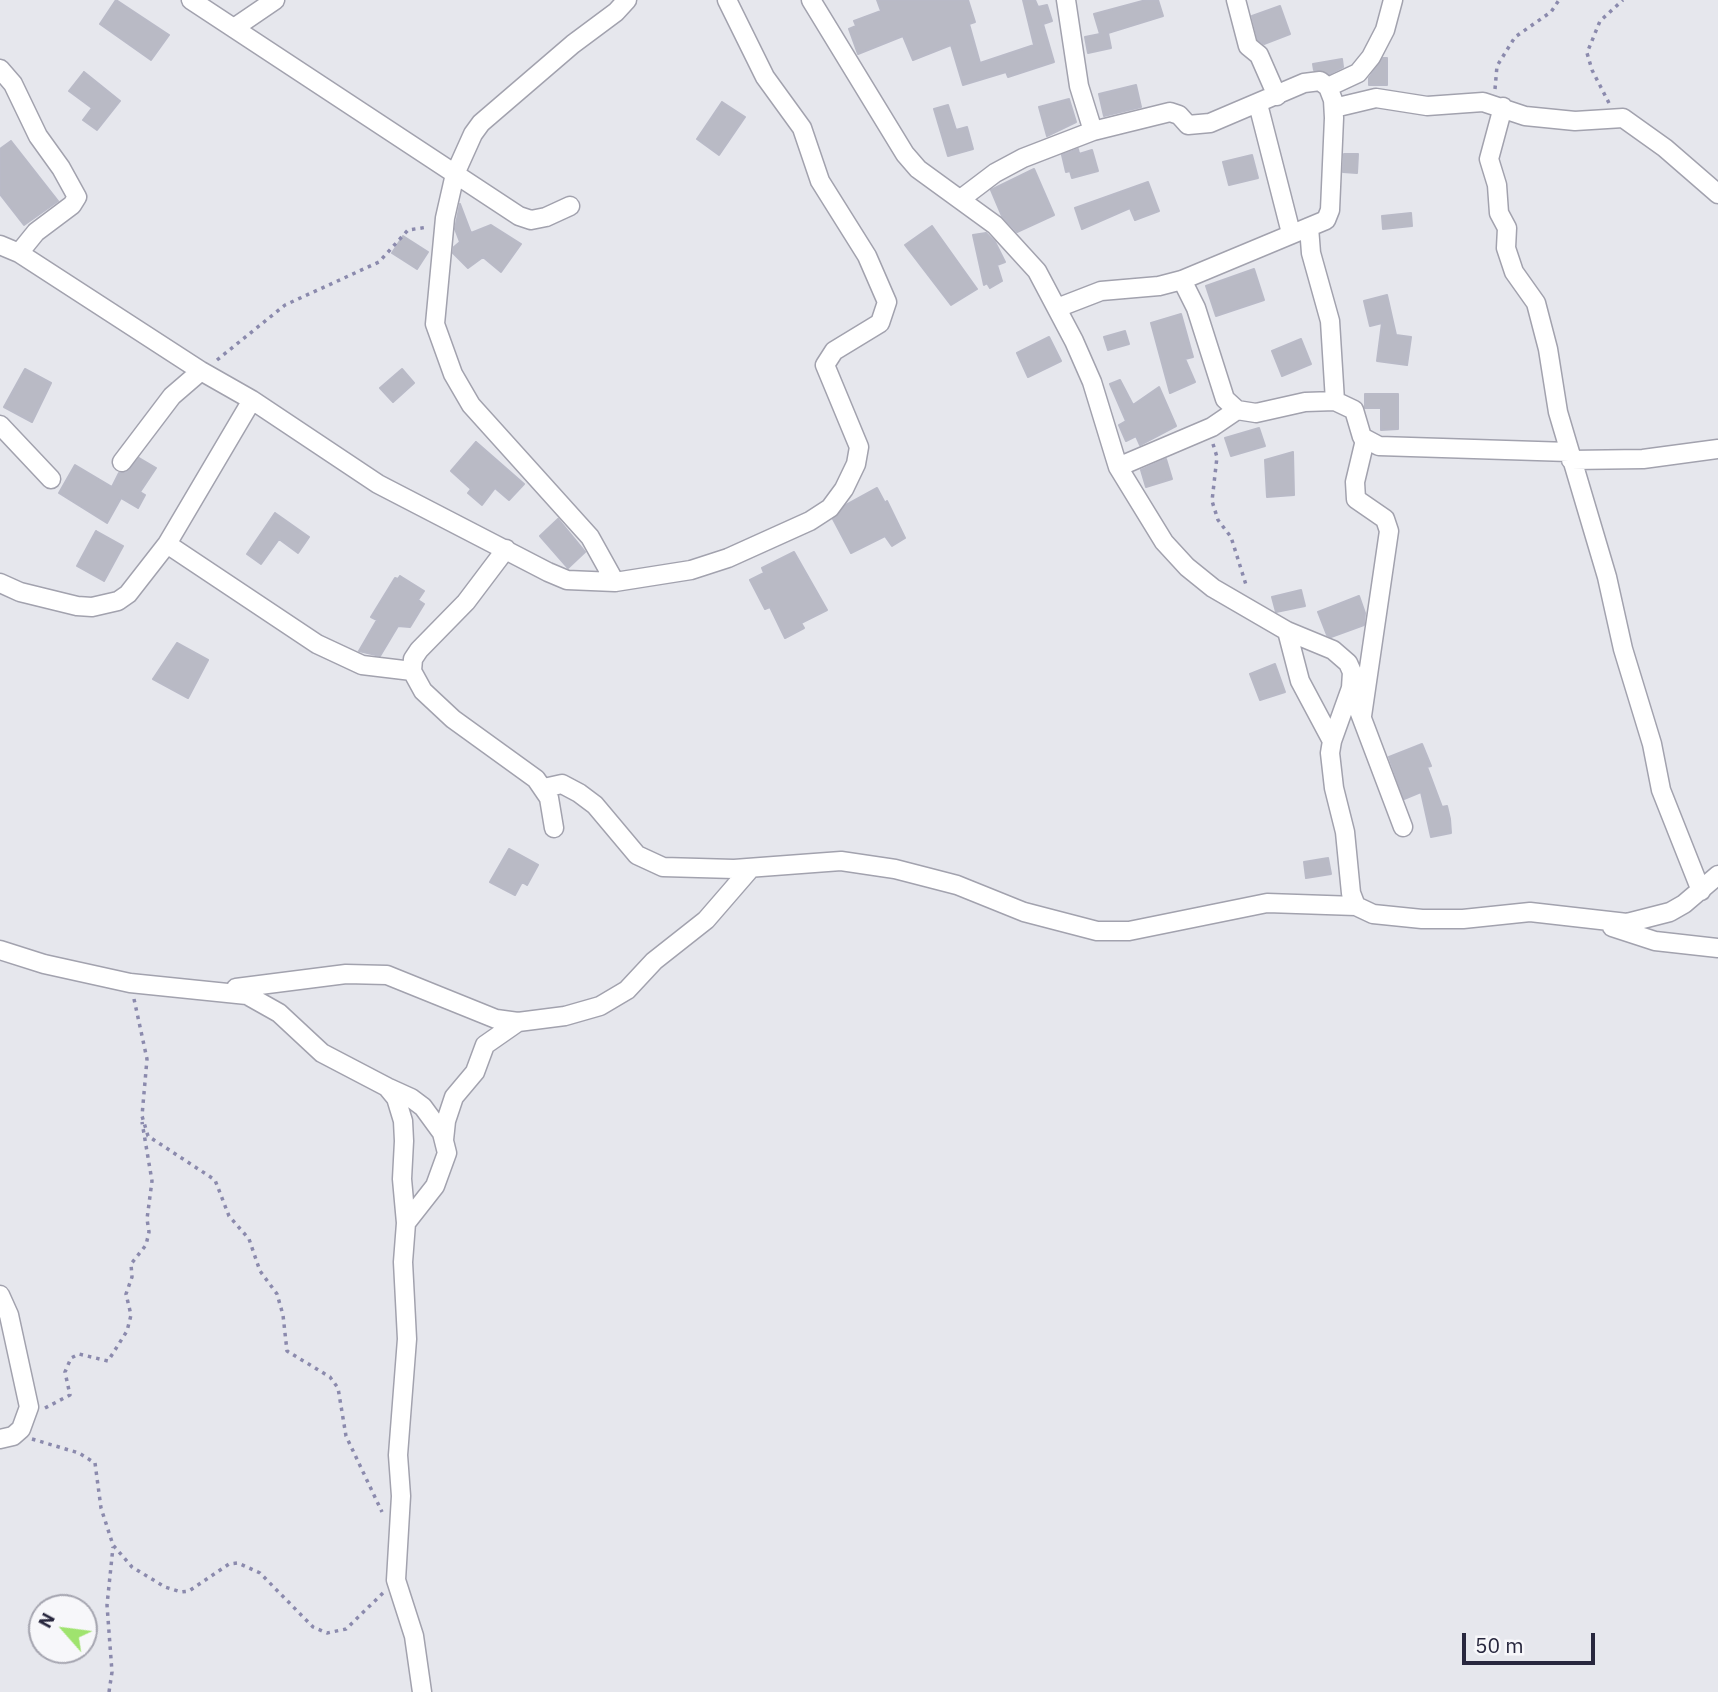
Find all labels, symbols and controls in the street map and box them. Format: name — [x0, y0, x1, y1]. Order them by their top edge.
north arrow — [28, 1594, 98, 1664]
text: N — [32, 1608, 60, 1632]
scale bar — [1466, 1618, 1599, 1662]
text: 50 m — [1475, 1631, 1524, 1659]

